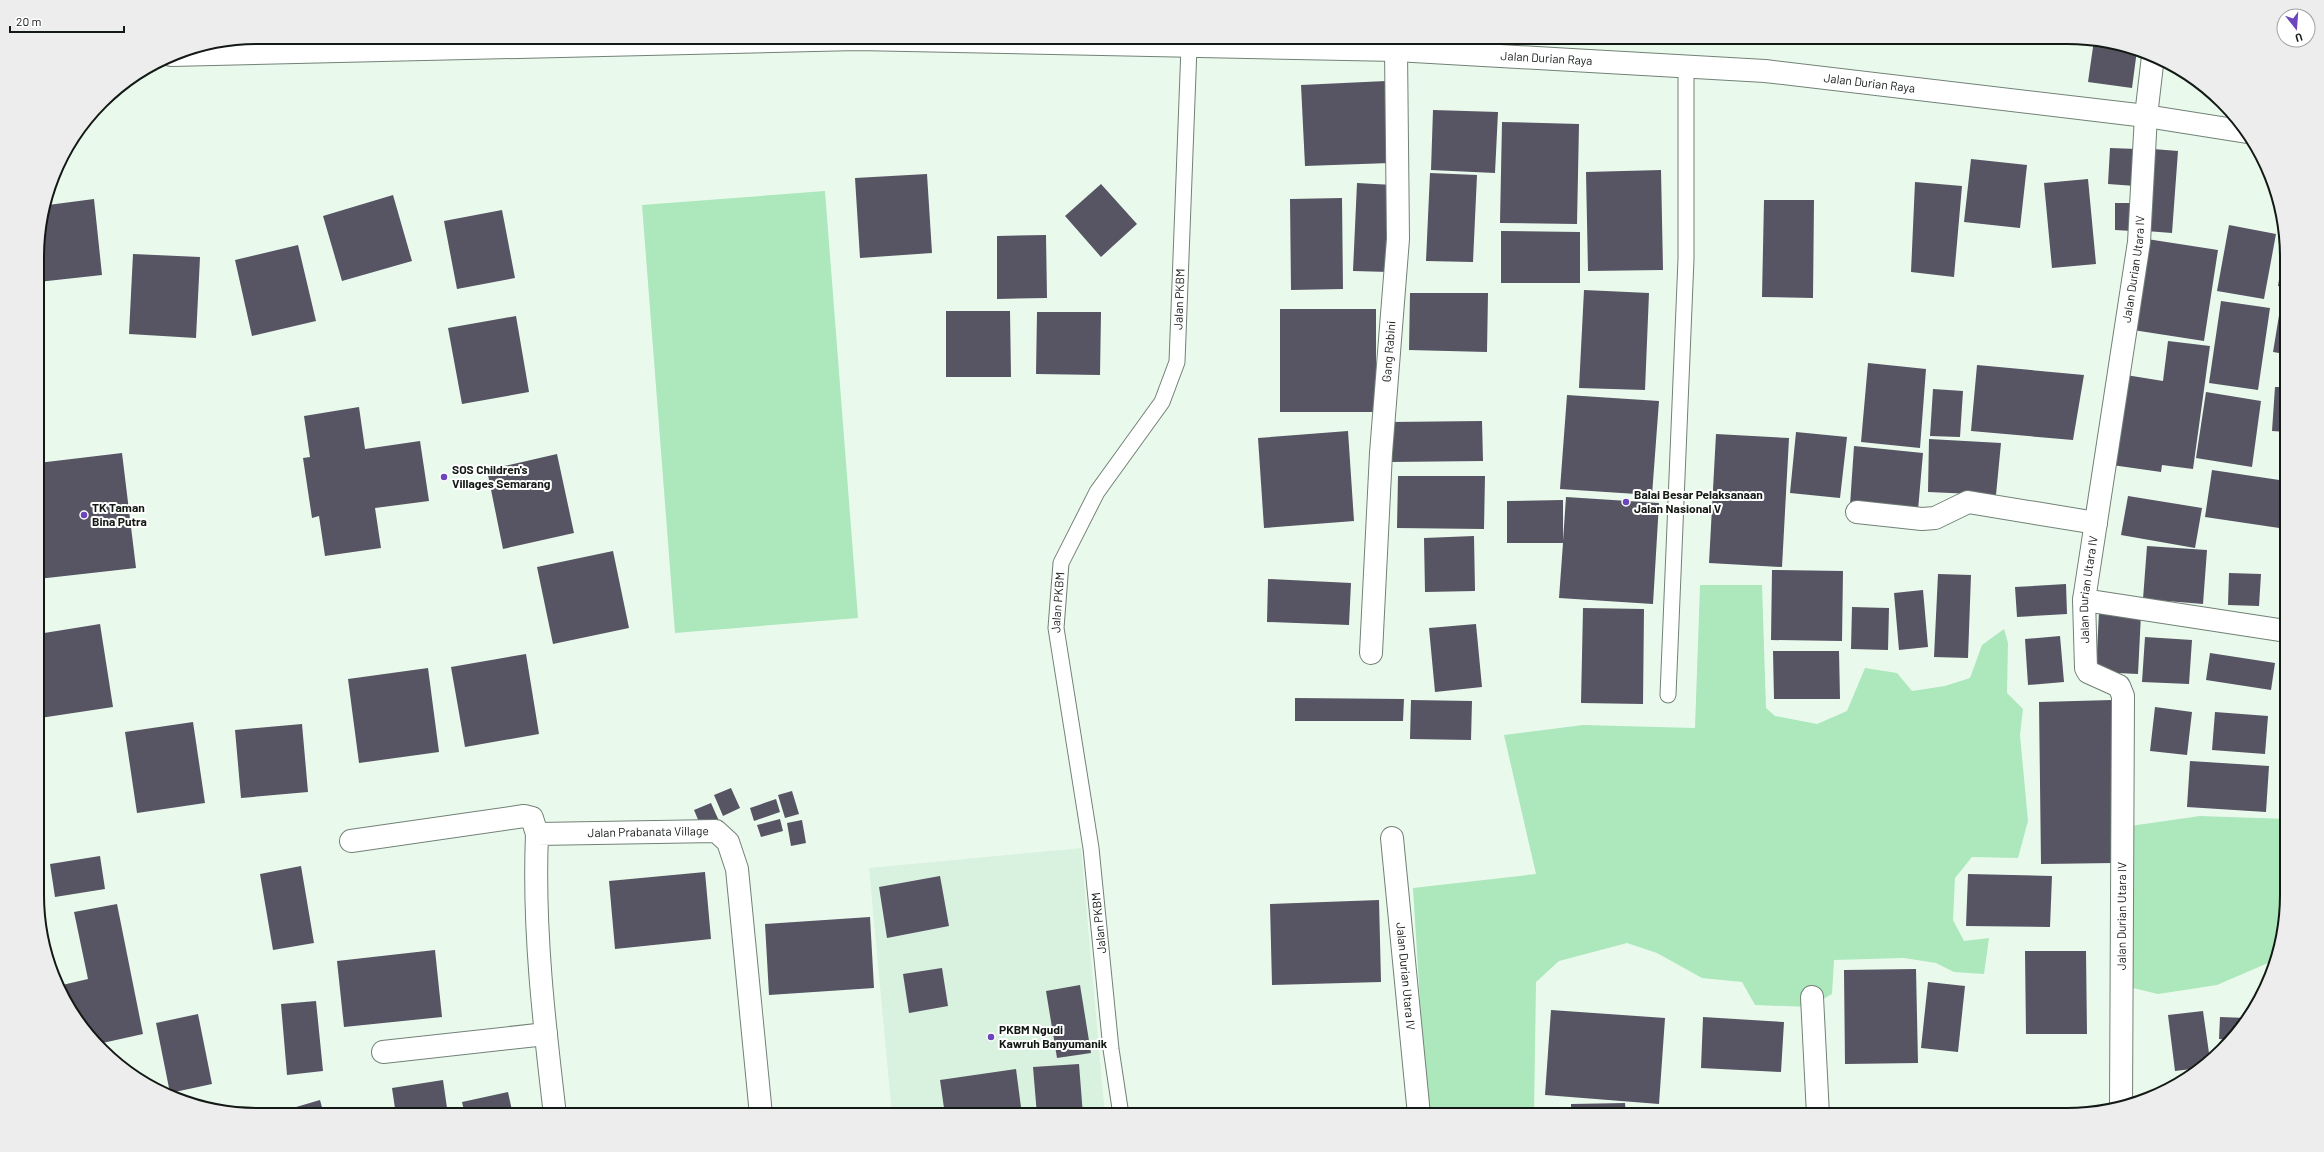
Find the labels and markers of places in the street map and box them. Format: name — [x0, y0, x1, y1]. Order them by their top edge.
place label: SOS Children's Villages Semarang — [452, 462, 551, 490]
marker: SOS Children's Villages Semarang — [439, 472, 449, 482]
place label: Balai Besar Pelaksanaan Jalan Nasional V — [1634, 487, 1763, 515]
marker: Balai Besar Pelaksanaan Jalan Nasional V — [1621, 497, 1631, 507]
place label: TK Taman Bina Putra — [92, 500, 147, 528]
marker: TK Taman Bina Putra — [79, 510, 89, 520]
place label: PKBM Ngudi Kawruh Banyumanik — [999, 1022, 1108, 1050]
marker: PKBM Ngudi Kawruh Banyumanik — [986, 1032, 996, 1042]

